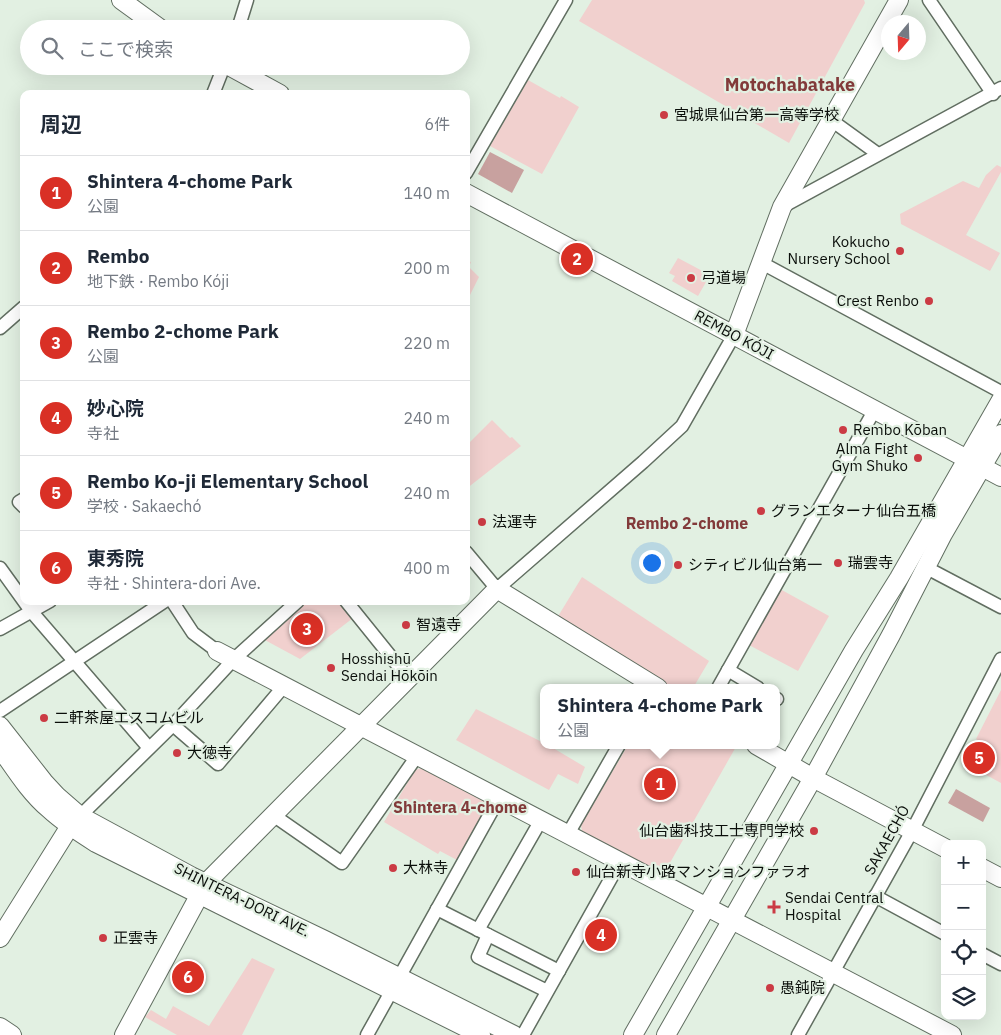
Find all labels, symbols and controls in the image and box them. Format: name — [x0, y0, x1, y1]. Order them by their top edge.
north arrow — [881, 15, 926, 60]
search box — [20, 20, 470, 75]
icon: search — [38, 34, 66, 62]
text: ここで検索 — [78, 37, 173, 61]
district label: Motochabatake — [725, 73, 855, 96]
place label: 宮城県仙台第一高等学校 — [674, 105, 839, 124]
marker: 宮城県仙台第一高等学校 — [658, 109, 670, 121]
text: 周辺 — [40, 110, 82, 138]
text: 6件 — [424, 114, 450, 134]
text: Shintera 4-chome Park — [87, 169, 292, 193]
text: 1 — [51, 183, 61, 203]
text: 140 m — [403, 183, 450, 203]
text: 公園 — [87, 196, 119, 216]
place label: Kokucho Nursery School — [787, 232, 890, 268]
pin: 2 — [561, 240, 593, 278]
text: Rembo — [87, 244, 149, 268]
marker: Kokucho Nursery School — [894, 245, 906, 257]
text: 2 — [51, 258, 61, 278]
text: 200 m — [403, 258, 450, 278]
place label: 弓道場 — [701, 268, 746, 287]
text: 地下鉄 · Rembo Kóji — [87, 271, 229, 291]
marker: 弓道場 — [685, 272, 697, 284]
place label: Crest Renbo — [837, 291, 919, 310]
marker: Crest Renbo — [923, 295, 935, 307]
street label: REMBO KÓJI — [691, 306, 777, 364]
text: Rembo 2-chome Park — [87, 319, 279, 343]
text: 3 — [51, 333, 61, 353]
text: 220 m — [403, 333, 450, 353]
text: 公園 — [87, 346, 119, 366]
text: 妙心院 — [87, 396, 144, 420]
text: 4 — [51, 408, 61, 428]
text: 240 m — [403, 408, 450, 428]
place label: Rembo Kōban — [853, 420, 947, 439]
text: 寺社 — [87, 423, 119, 443]
marker: Rembo Kōban — [837, 424, 849, 436]
place label: Alma Fight Gym Shuko — [832, 439, 908, 475]
marker: Alma Fight Gym Shuko — [912, 452, 924, 464]
text: Rembo Ko-ji Elementary School — [87, 469, 368, 493]
text: 5 — [51, 483, 61, 503]
text: 240 m — [403, 483, 450, 503]
text: 学校 · Sakaechó — [87, 496, 201, 516]
place label: グランエターナ仙台五橋 — [771, 501, 936, 520]
marker: グランエターナ仙台五橋 — [755, 505, 767, 517]
place label: 法運寺 — [492, 512, 537, 531]
district label: Rembo 2-chome — [626, 513, 748, 533]
marker: 法運寺 — [476, 516, 488, 528]
text: 東秀院 — [87, 546, 144, 570]
your location — [639, 550, 665, 576]
place label: 瑞雲寺 — [848, 553, 893, 572]
place label: シティビル仙台第一 — [688, 555, 822, 574]
marker: 瑞雲寺 — [832, 557, 844, 569]
text: 6 — [51, 558, 61, 578]
text: 400 m — [403, 558, 450, 578]
marker: シティビル仙台第一 — [672, 559, 684, 571]
text: 寺社 · Shintera-dori Ave. — [87, 573, 261, 593]
pin: 3 — [291, 610, 323, 648]
place label: 智遠寺 — [416, 615, 461, 634]
marker: 智遠寺 — [400, 619, 412, 631]
place label: Hosshishū Sendai Hōkōin — [341, 649, 438, 685]
marker: Hosshishū Sendai Hōkōin — [325, 662, 337, 674]
popup — [540, 684, 780, 749]
text: Shintera 4-chome Park — [557, 693, 763, 717]
place label: 二軒茶屋エスコムビル — [54, 708, 204, 727]
marker: 二軒茶屋エスコムビル — [38, 712, 50, 724]
text: 公園 — [557, 720, 589, 740]
pin: 5 — [963, 739, 995, 777]
place label: 大徳寺 — [187, 743, 232, 762]
marker: 大徳寺 — [171, 747, 183, 759]
pin: 1 — [644, 765, 676, 803]
district label: Shintera 4-chome — [393, 797, 527, 817]
street label: SAKAECHÓ — [860, 802, 913, 878]
place label: 仙台歯科技工士専門学校 — [639, 821, 804, 840]
marker: 仙台歯科技工士専門学校 — [808, 825, 820, 837]
map controls — [941, 840, 986, 1020]
button: + — [941, 840, 986, 885]
street label: SHINTERA-DORI AVE. — [171, 858, 313, 941]
place label: 大林寺 — [403, 858, 448, 877]
marker: 大林寺 — [387, 862, 399, 874]
place label: 仙台新寺小路マンションファラオ — [586, 862, 811, 881]
marker: 仙台新寺小路マンションファラオ — [570, 866, 582, 878]
button: − — [941, 885, 986, 930]
place label: Sendai Central Hospital — [785, 888, 883, 924]
marker: Sendai Central Hospital — [767, 900, 781, 914]
pin: 4 — [585, 916, 617, 954]
place label: 正雲寺 — [113, 928, 158, 947]
button: locate — [941, 930, 986, 975]
marker: 正雲寺 — [97, 932, 109, 944]
pin: 6 — [172, 958, 204, 996]
button: layers — [941, 975, 986, 1020]
place label: 愚鈍院 — [780, 978, 825, 997]
marker: 愚鈍院 — [764, 982, 776, 994]

